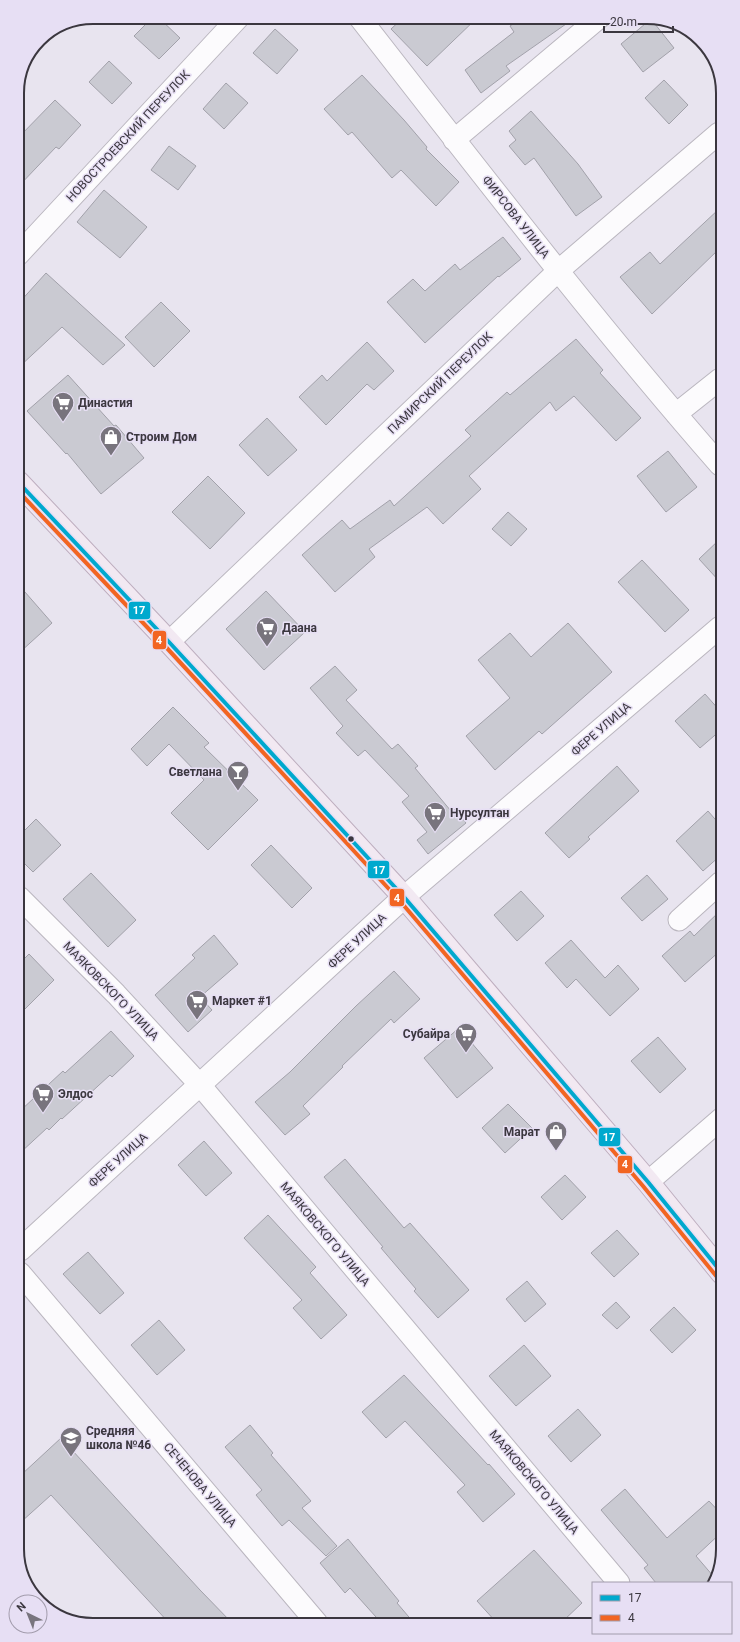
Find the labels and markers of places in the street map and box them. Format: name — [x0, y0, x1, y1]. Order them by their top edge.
supermarket icon: Династия — [50, 390, 76, 423]
place label: Династия — [78, 396, 133, 410]
shop icon: Строим Дом — [98, 424, 124, 457]
place label: Строим Дом — [126, 430, 197, 444]
supermarket icon: Даана — [254, 615, 280, 648]
place label: Даана — [282, 621, 318, 635]
bar icon: Светлана — [225, 759, 251, 792]
place label: Светлана — [169, 765, 223, 779]
supermarket icon: Нурсултан — [422, 800, 448, 833]
place label: Нурсултан — [450, 806, 510, 820]
unlabelled marker — [346, 834, 356, 844]
supermarket icon: Маркет #1 — [184, 988, 210, 1021]
place label: Маркет #1 — [212, 994, 272, 1008]
supermarket icon: Субайра — [453, 1021, 479, 1054]
place label: Субайра — [403, 1027, 451, 1041]
supermarket icon: Элдос — [30, 1081, 56, 1114]
place label: Элдос — [58, 1087, 93, 1101]
shop icon: Марат — [543, 1119, 569, 1152]
place label: Марат — [504, 1125, 540, 1139]
place label: Средняя школа №46 — [86, 1424, 151, 1452]
school or university icon: Средняя школа №46 — [58, 1425, 84, 1458]

